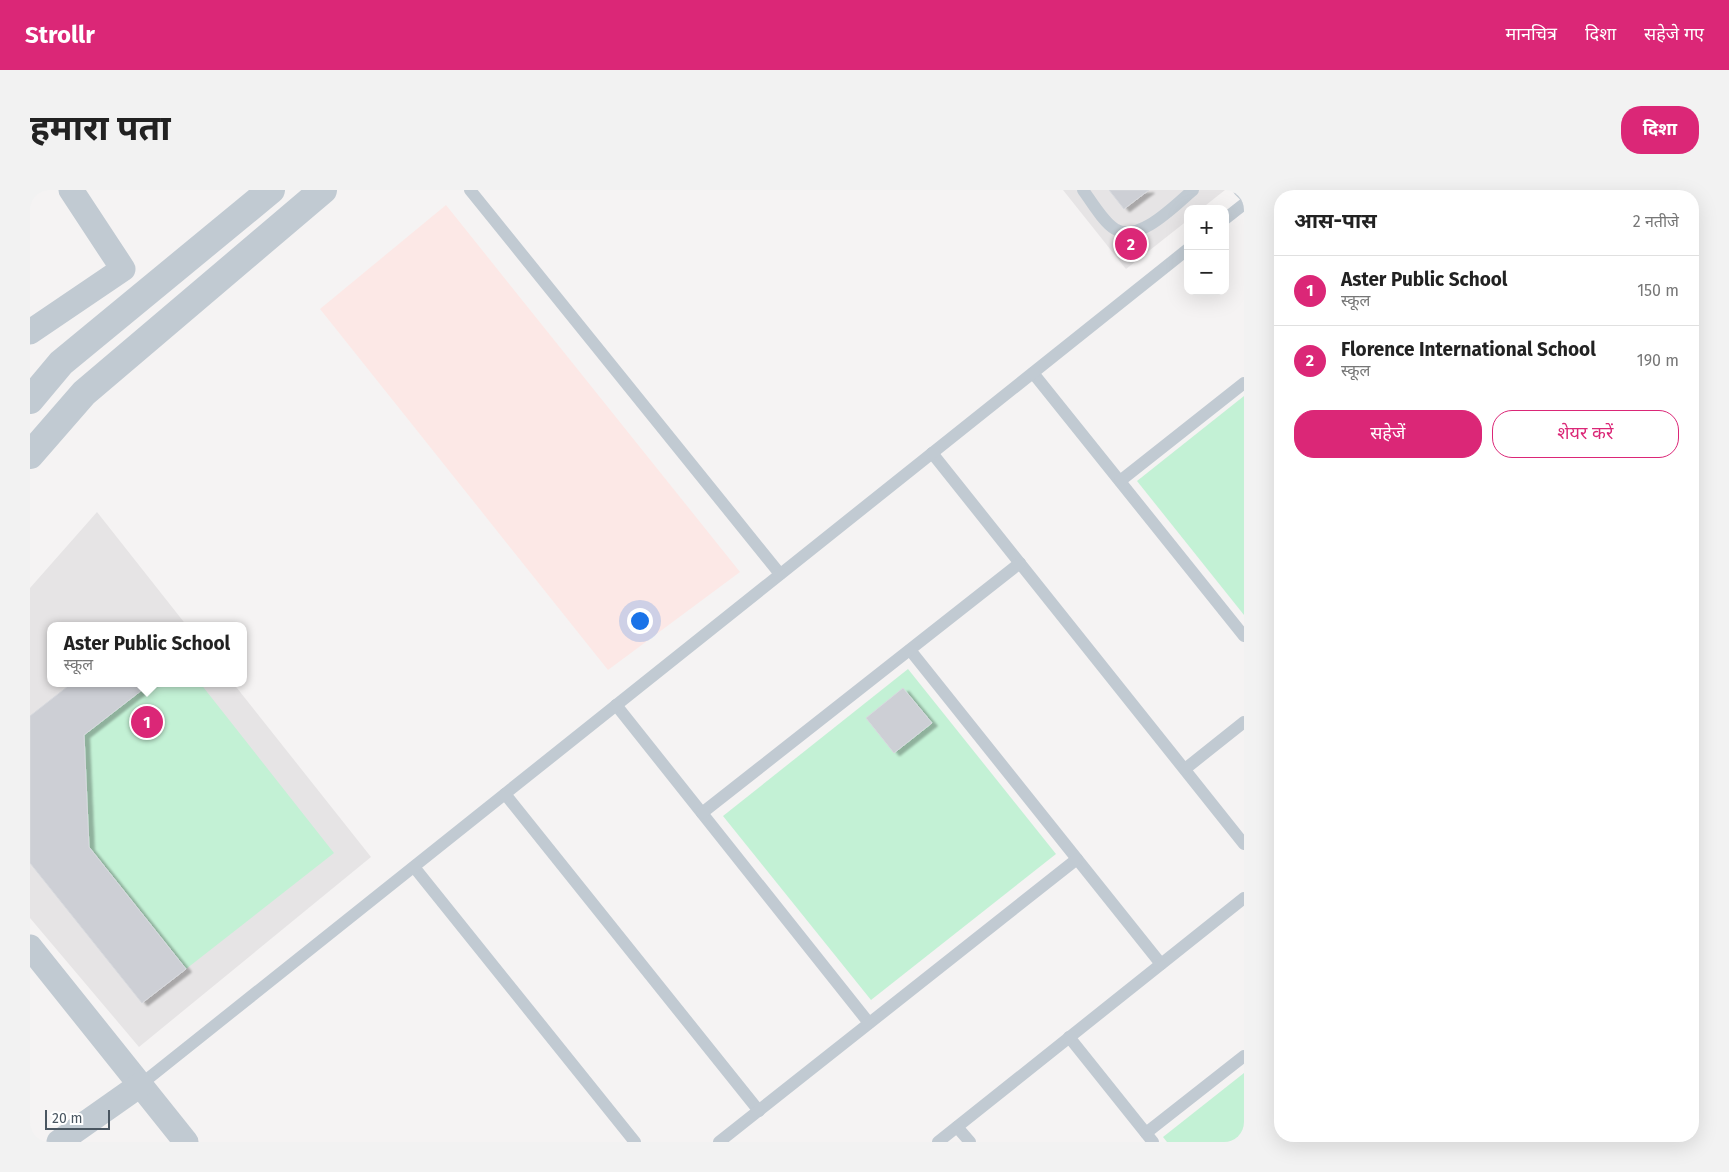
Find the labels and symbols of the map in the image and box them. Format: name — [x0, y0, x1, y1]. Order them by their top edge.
pin: 2 — [1115, 225, 1147, 263]
your location — [627, 608, 653, 634]
pin: 1 — [131, 703, 163, 741]
scale bar — [45, 1107, 110, 1130]

